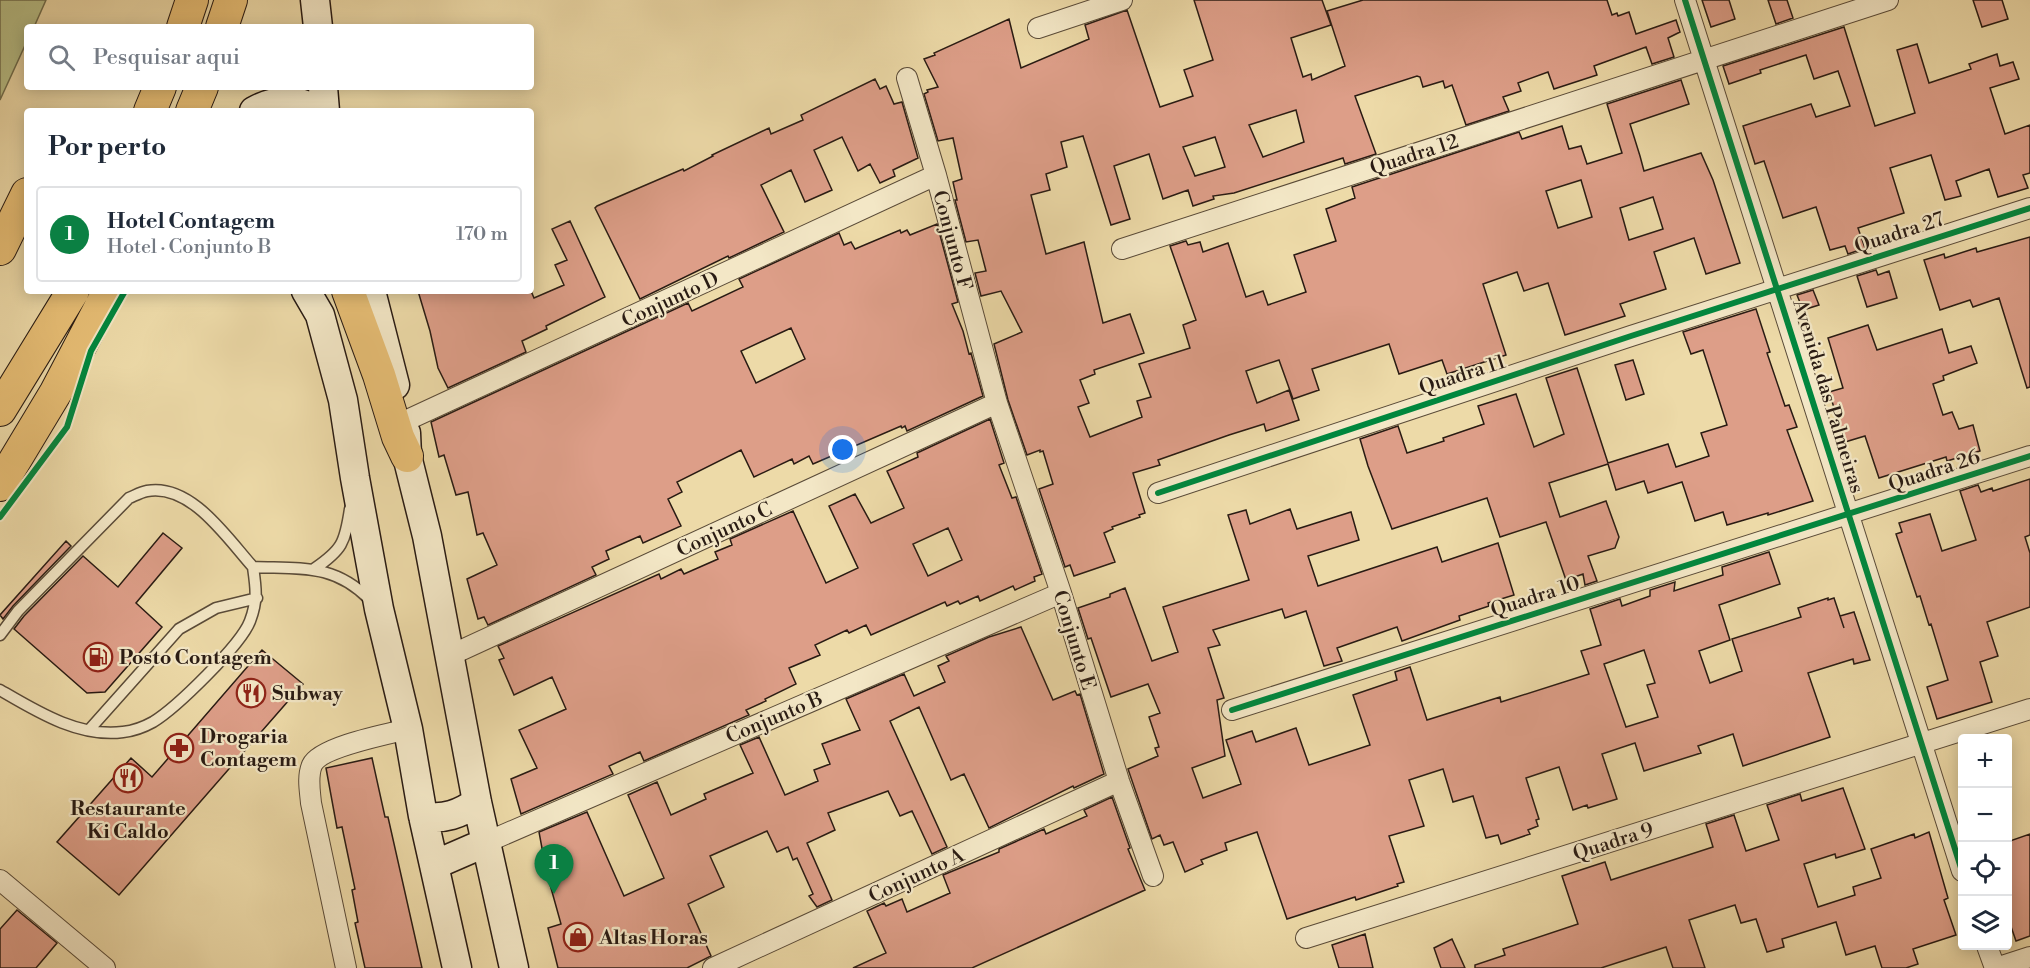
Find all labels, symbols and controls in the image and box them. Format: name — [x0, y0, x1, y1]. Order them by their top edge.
search box — [24, 24, 534, 90]
icon: search — [45, 41, 78, 74]
text: Pesquisar aqui — [93, 44, 240, 71]
street label: Quadra 12 — [1367, 129, 1462, 181]
text: Por perto — [48, 131, 166, 163]
street label: Conjunto F — [926, 188, 977, 293]
street label: Quadra 27 — [1852, 207, 1947, 260]
text: Hotel Contagem — [107, 208, 275, 235]
text: 1 — [65, 222, 74, 247]
text: 170 m — [456, 222, 508, 247]
text: Hotel · Conjunto B — [107, 235, 272, 260]
street label: Conjunto D — [618, 267, 723, 334]
street label: Avenida das Palmeiras — [1786, 296, 1869, 496]
street label: Quadra 11 — [1416, 350, 1509, 401]
your location — [828, 435, 857, 464]
street label: Quadra 26 — [1885, 445, 1983, 498]
street label: Conjunto C — [673, 497, 776, 563]
street label: Quadra 10 — [1488, 571, 1583, 624]
street label: Conjunto E — [1047, 588, 1101, 693]
fuel station icon: Posto Contagem — [82, 641, 114, 673]
place label: Posto Contagem — [119, 646, 272, 671]
restaurant icon: Subway — [235, 677, 267, 709]
place label: Subway — [272, 682, 344, 707]
street label: Conjunto B — [722, 687, 827, 750]
place label: Drogaria Contagem — [200, 725, 297, 773]
pharmacy icon: Drogaria Contagem — [163, 732, 195, 764]
map controls — [1958, 734, 2012, 950]
button: + — [1958, 734, 2012, 788]
restaurant icon: Restaurante Ki Caldo — [112, 762, 144, 794]
button: − — [1958, 788, 2012, 842]
place label: Restaurante Ki Caldo — [70, 797, 186, 845]
street label: Quadra 9 — [1570, 818, 1657, 867]
button: locate — [1958, 842, 2012, 896]
street label: Conjunto A — [865, 843, 970, 909]
pin: 1 — [534, 844, 574, 894]
button: layers — [1958, 896, 2012, 950]
shop icon: Altas Horas — [562, 921, 594, 953]
place label: Altas Horas — [598, 926, 708, 951]

